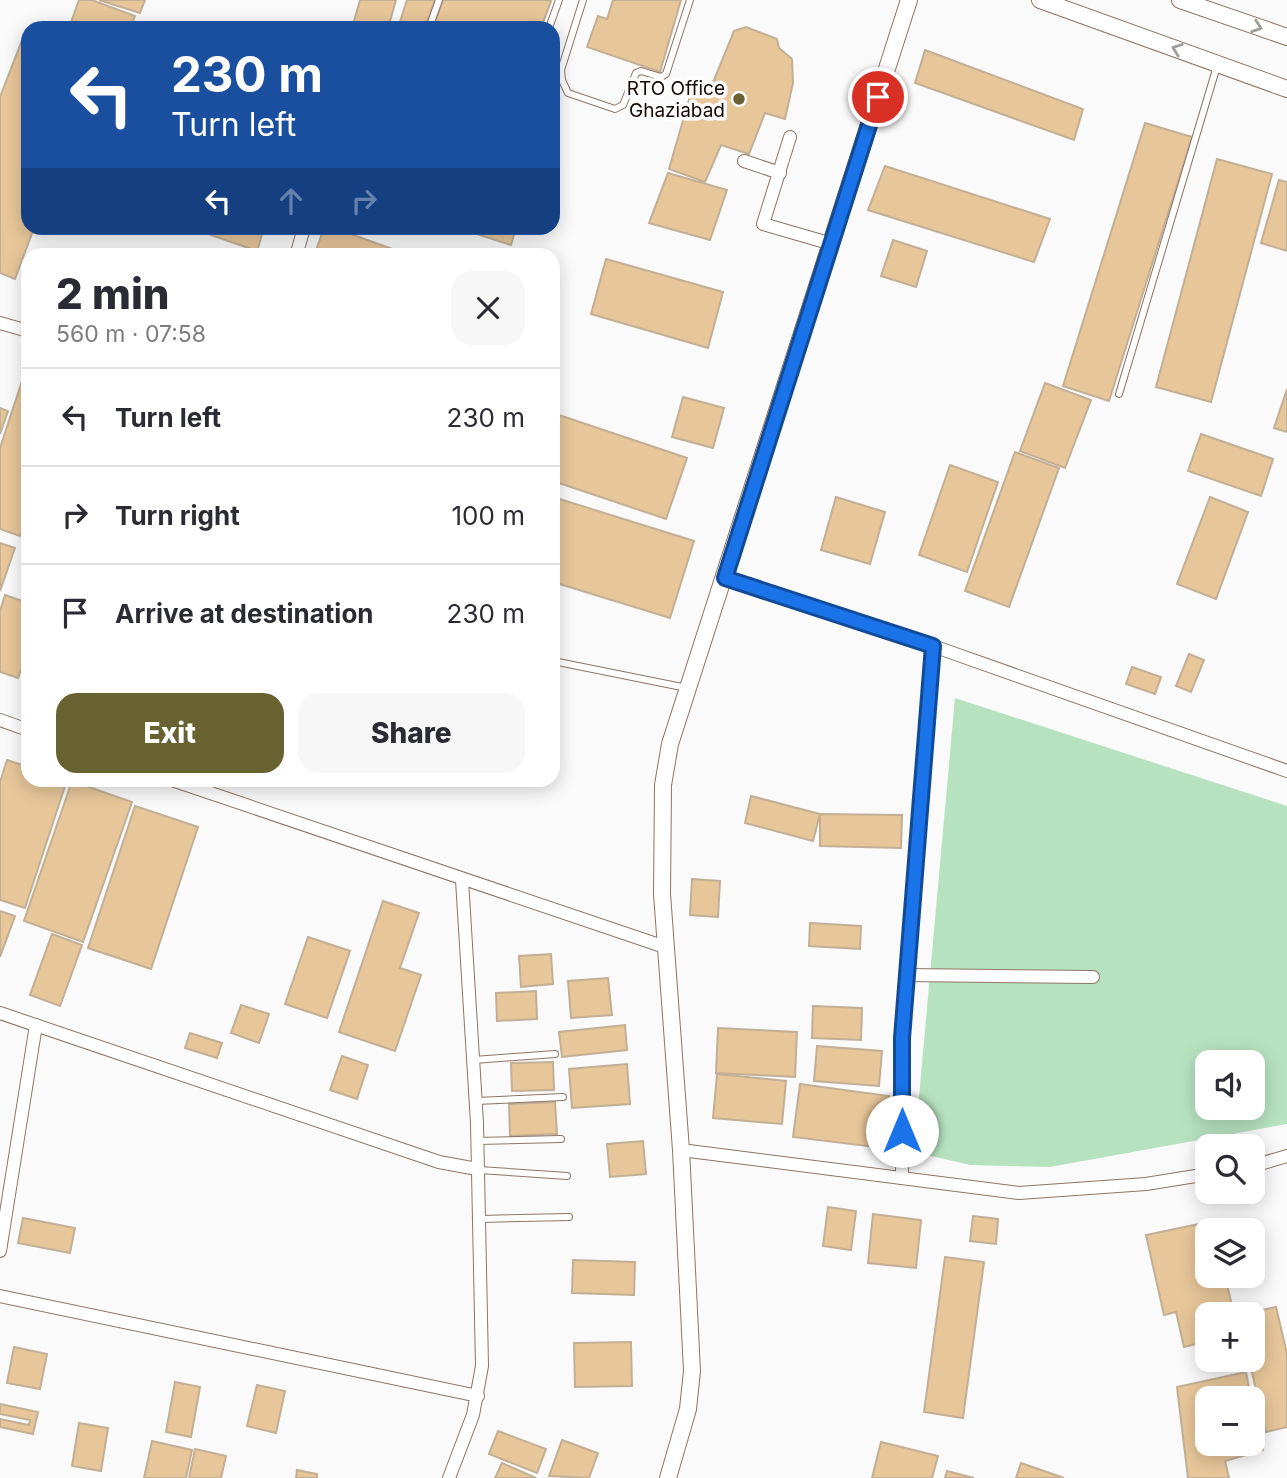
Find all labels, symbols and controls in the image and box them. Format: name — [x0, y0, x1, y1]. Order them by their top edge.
one-way arrow — [1250, 19, 1262, 33]
one-way arrow — [1171, 43, 1183, 57]
text: 230 m — [171, 45, 323, 104]
icon: left — [56, 49, 147, 140]
pin — [848, 67, 908, 127]
place label: RTO Office Ghaziabad — [627, 77, 725, 122]
icon: arrive — [859, 78, 897, 116]
marker: RTO Office Ghaziabad — [731, 91, 747, 107]
text: Turn left — [171, 105, 296, 144]
icon: left — [199, 182, 237, 220]
icon: ahead — [272, 182, 310, 220]
icon: right — [345, 182, 383, 220]
text: 2 min — [56, 268, 170, 319]
button: close — [451, 271, 525, 345]
text: 560 m · 07:58 — [56, 320, 206, 348]
icon: left — [56, 398, 94, 436]
text: Turn left — [115, 402, 221, 433]
text: 230 m — [447, 402, 525, 433]
icon: right — [56, 496, 94, 534]
text: Turn right — [115, 500, 240, 531]
text: 100 m — [452, 500, 525, 531]
icon: arrive — [56, 594, 94, 632]
text: Arrive at destination — [115, 598, 374, 629]
text: 230 m — [447, 598, 525, 629]
button: Exit — [56, 693, 284, 773]
button: Share — [298, 693, 525, 773]
map controls — [1195, 1050, 1265, 1456]
button: sound — [1195, 1050, 1265, 1120]
position arrow — [865, 1094, 939, 1168]
button: search — [1195, 1134, 1265, 1204]
button: layers — [1195, 1218, 1265, 1288]
button: + — [1195, 1302, 1265, 1372]
button: − — [1195, 1386, 1265, 1456]

